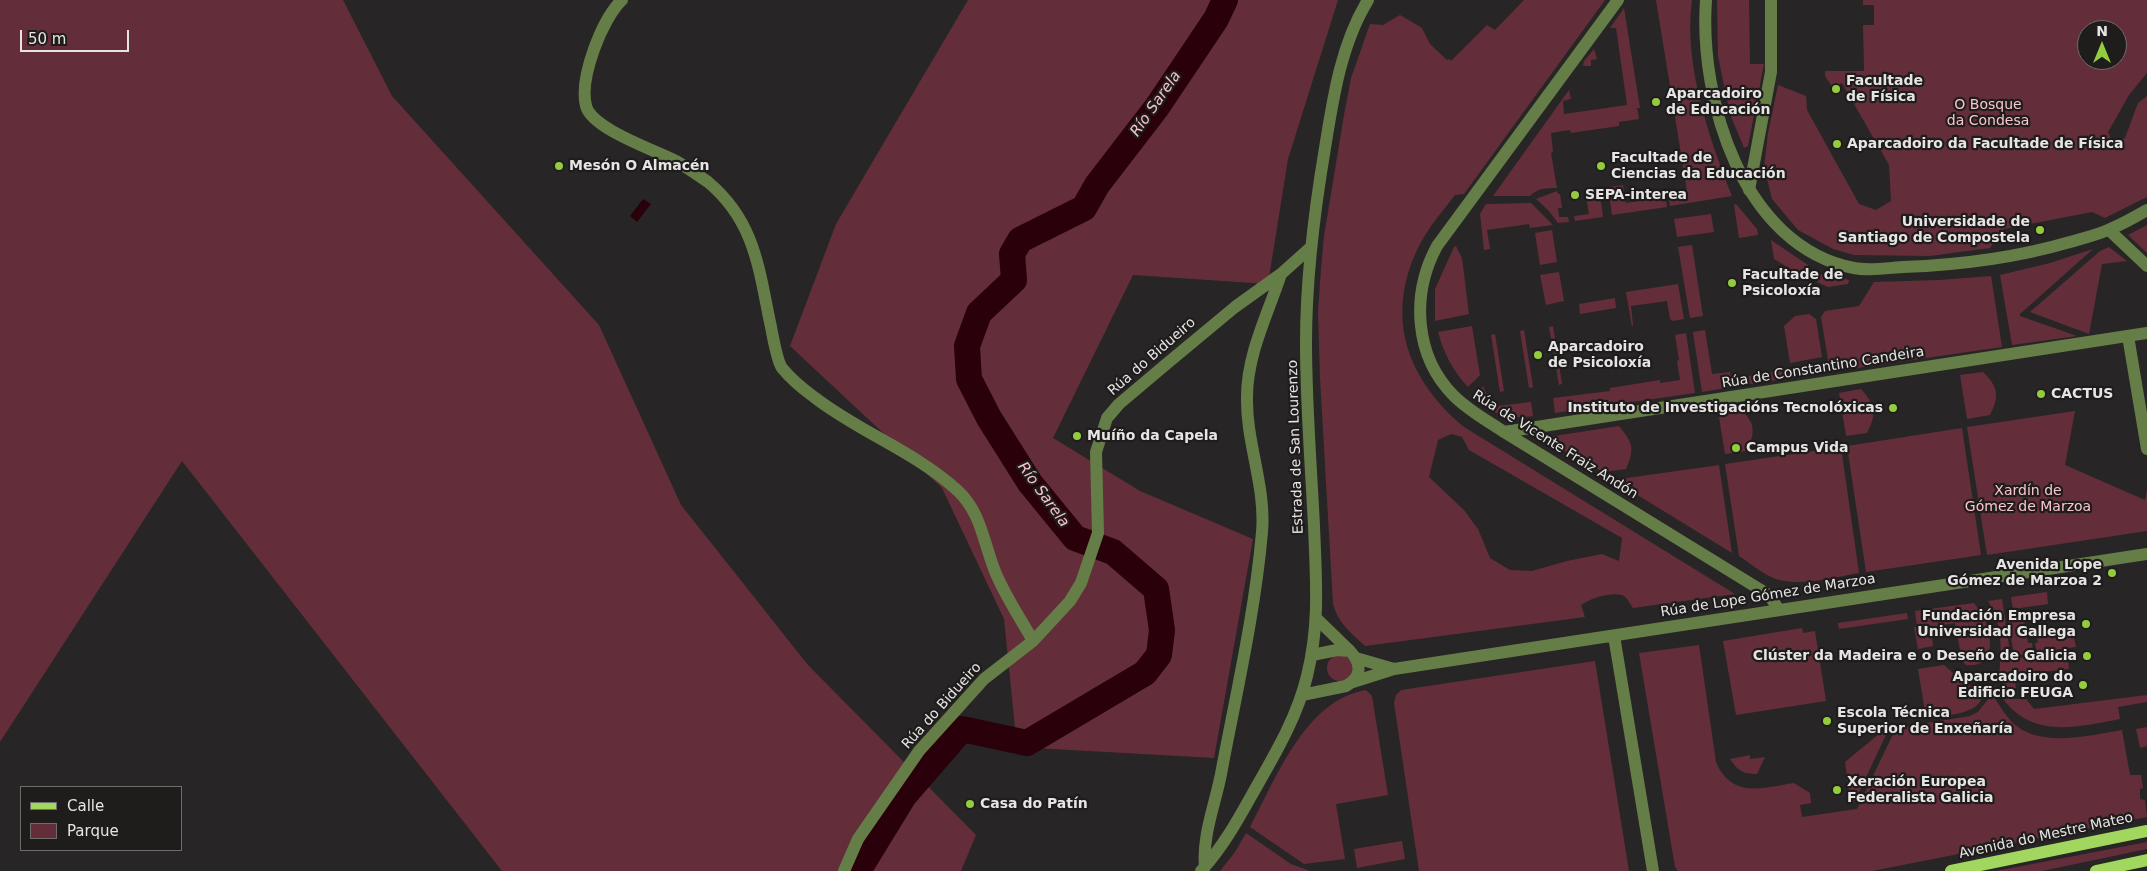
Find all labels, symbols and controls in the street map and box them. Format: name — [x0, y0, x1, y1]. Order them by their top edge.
scale bar — [22, 20, 131, 52]
north arrow — [2077, 20, 2127, 70]
text: N — [2096, 23, 2108, 39]
text: 50 m — [28, 30, 66, 48]
water label: Río Sarela — [1127, 68, 1185, 140]
place label: Facultade de Física — [1846, 73, 1923, 105]
marker: Facultade de Física — [1830, 83, 1842, 95]
place label: Aparcadoiro de Educación — [1666, 86, 1770, 118]
marker: Aparcadoiro de Educación — [1650, 96, 1662, 108]
park label: O Bosque da Condesa — [1947, 97, 2029, 130]
place label: Aparcadoiro da Facultade de Física — [1847, 136, 2124, 152]
marker: Aparcadoiro da Facultade de Física — [1831, 138, 1843, 150]
place label: Facultade de Ciencias da Educación — [1611, 150, 1786, 182]
place label: Mesón O Almacén — [569, 158, 709, 174]
marker: Mesón O Almacén — [553, 160, 565, 172]
marker: Facultade de Ciencias da Educación — [1595, 160, 1607, 172]
place label: SEPA-interea — [1585, 187, 1687, 203]
marker: SEPA-interea — [1569, 189, 1581, 201]
place label: Universidade de Santiago de Compostela — [1838, 214, 2030, 246]
marker: Universidade de Santiago de Compostela — [2034, 224, 2046, 236]
place label: Facultade de Psicoloxía — [1742, 267, 1843, 300]
marker: Facultade de Psicoloxía — [1726, 277, 1738, 289]
street label: Rúa do Bidueiro — [1105, 314, 1199, 400]
place label: Aparcadoiro de Psicoloxía — [1548, 339, 1651, 372]
street label: Rúa de Constantino Candeira — [1721, 344, 1925, 392]
marker: Aparcadoiro de Psicoloxía — [1532, 349, 1544, 361]
street label: Estrada de San Lourenzo — [1285, 360, 1307, 534]
place label: CACTUS — [2051, 386, 2113, 402]
street label: Rúa de Vicente Fraiz Andón — [1469, 387, 1641, 503]
marker: CACTUS — [2035, 388, 2047, 400]
place label: Instituto de Investigacións Tecnolóxicas — [1567, 400, 1883, 416]
marker: Instituto de Investigacións Tecnolóxicas — [1887, 402, 1899, 414]
place label: Muíño da Capela — [1087, 428, 1218, 444]
marker: Muíño da Capela — [1071, 430, 1083, 442]
place label: Campus Vida — [1746, 440, 1848, 456]
marker: Campus Vida — [1730, 442, 1742, 454]
water label: Río Sarela — [1013, 459, 1073, 531]
park label: Xardín de Gómez de Marzoa — [1965, 483, 2091, 516]
place label: Avenida Lope Gómez de Marzoa 2 — [1947, 557, 2102, 590]
marker: Avenida Lope Gómez de Marzoa 2 — [2106, 567, 2118, 579]
street label: Rúa de Lope Gómez de Marzoa — [1659, 571, 1877, 621]
place label: Fundación Empresa Universidad Gallega — [1917, 608, 2076, 640]
marker: Fundación Empresa Universidad Gallega — [2080, 618, 2092, 630]
place label: Clúster da Madeira e o Deseño de Galicia — [1753, 648, 2077, 664]
marker: Clúster da Madeira e o Deseño de Galicia — [2081, 650, 2093, 662]
street label: Rúa do Bidueiro — [899, 659, 985, 753]
place label: Aparcadoiro do Edificio FEUGA — [1953, 669, 2073, 702]
marker: Aparcadoiro do Edificio FEUGA — [2077, 679, 2089, 691]
place label: Escola Técnica Superior de Enxeñaría — [1837, 705, 2013, 738]
marker: Escola Técnica Superior de Enxeñaría — [1821, 715, 1833, 727]
place label: Xeración Europea Federalista Galicia — [1847, 774, 1993, 806]
marker: Xeración Europea Federalista Galicia — [1831, 784, 1843, 796]
legend — [20, 786, 182, 851]
place label: Casa do Patín — [980, 796, 1088, 812]
text: Calle — [67, 797, 104, 815]
marker: Casa do Patín — [964, 798, 976, 810]
street label: Avenida do Mestre Mateo — [1957, 809, 2135, 863]
text: Parque — [67, 822, 119, 840]

